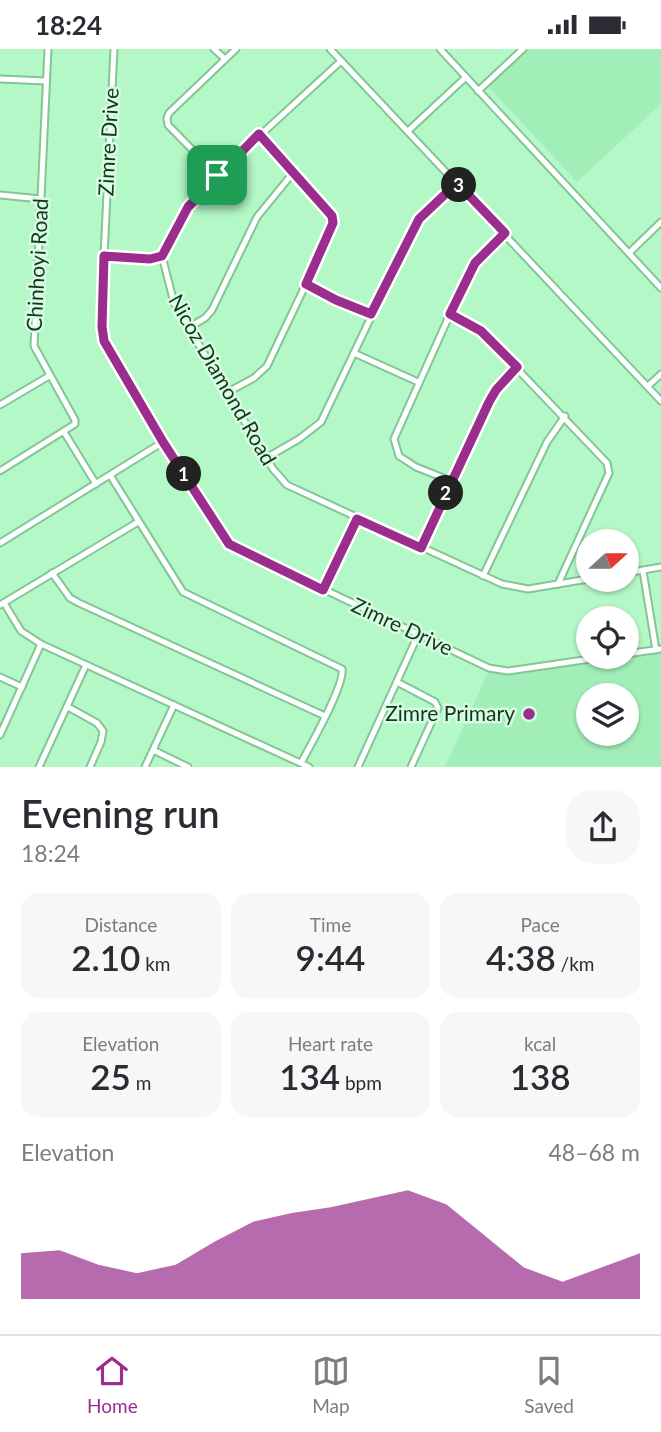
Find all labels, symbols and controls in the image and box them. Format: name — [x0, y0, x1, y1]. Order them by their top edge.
text: 18:24 — [35, 9, 102, 41]
street label: Zimre Drive — [92, 87, 123, 197]
pin — [187, 145, 247, 205]
icon: arrive — [198, 156, 236, 194]
pin: 3 — [442, 167, 476, 203]
text: 3 — [453, 173, 464, 196]
street label: Chinhoyi Road — [21, 198, 52, 332]
street label: Nicoz Diamond Road — [164, 289, 282, 469]
pin: 1 — [166, 457, 202, 491]
text: 1 — [178, 462, 189, 485]
pin: 2 — [428, 475, 464, 511]
text: 2 — [440, 481, 451, 504]
north arrow — [576, 529, 639, 591]
map controls — [576, 529, 639, 746]
street label: Zimre Drive — [348, 591, 457, 660]
button: locate — [576, 606, 639, 669]
button: layers — [576, 683, 639, 746]
place label: Zimre Primary — [385, 700, 515, 725]
marker: Zimre Primary — [521, 706, 537, 722]
text: Evening run — [21, 790, 220, 836]
button: share — [566, 790, 640, 864]
text: 18:24 — [21, 839, 80, 867]
text: Distance — [84, 913, 157, 936]
text: Time — [310, 913, 351, 936]
text: Pace — [520, 913, 560, 936]
text: 2.10 — [71, 936, 140, 978]
text: 9:44 — [296, 936, 365, 978]
text: 4:38 — [486, 936, 556, 978]
text: km — [140, 952, 171, 975]
text: /km — [556, 952, 594, 975]
text: Elevation — [82, 1032, 159, 1055]
text: Heart rate — [288, 1032, 373, 1055]
text: kcal — [524, 1032, 556, 1055]
text: 25 — [90, 1055, 131, 1097]
text: 134 — [279, 1055, 340, 1097]
text: 138 — [510, 1055, 571, 1097]
text: m — [131, 1071, 151, 1094]
text: bpm — [340, 1071, 382, 1094]
text: Elevation — [21, 1138, 114, 1166]
text: 48–68 m — [548, 1138, 640, 1166]
tab: Home — [87, 1352, 138, 1417]
tab: Map — [312, 1352, 350, 1417]
tab: Saved — [524, 1352, 574, 1417]

